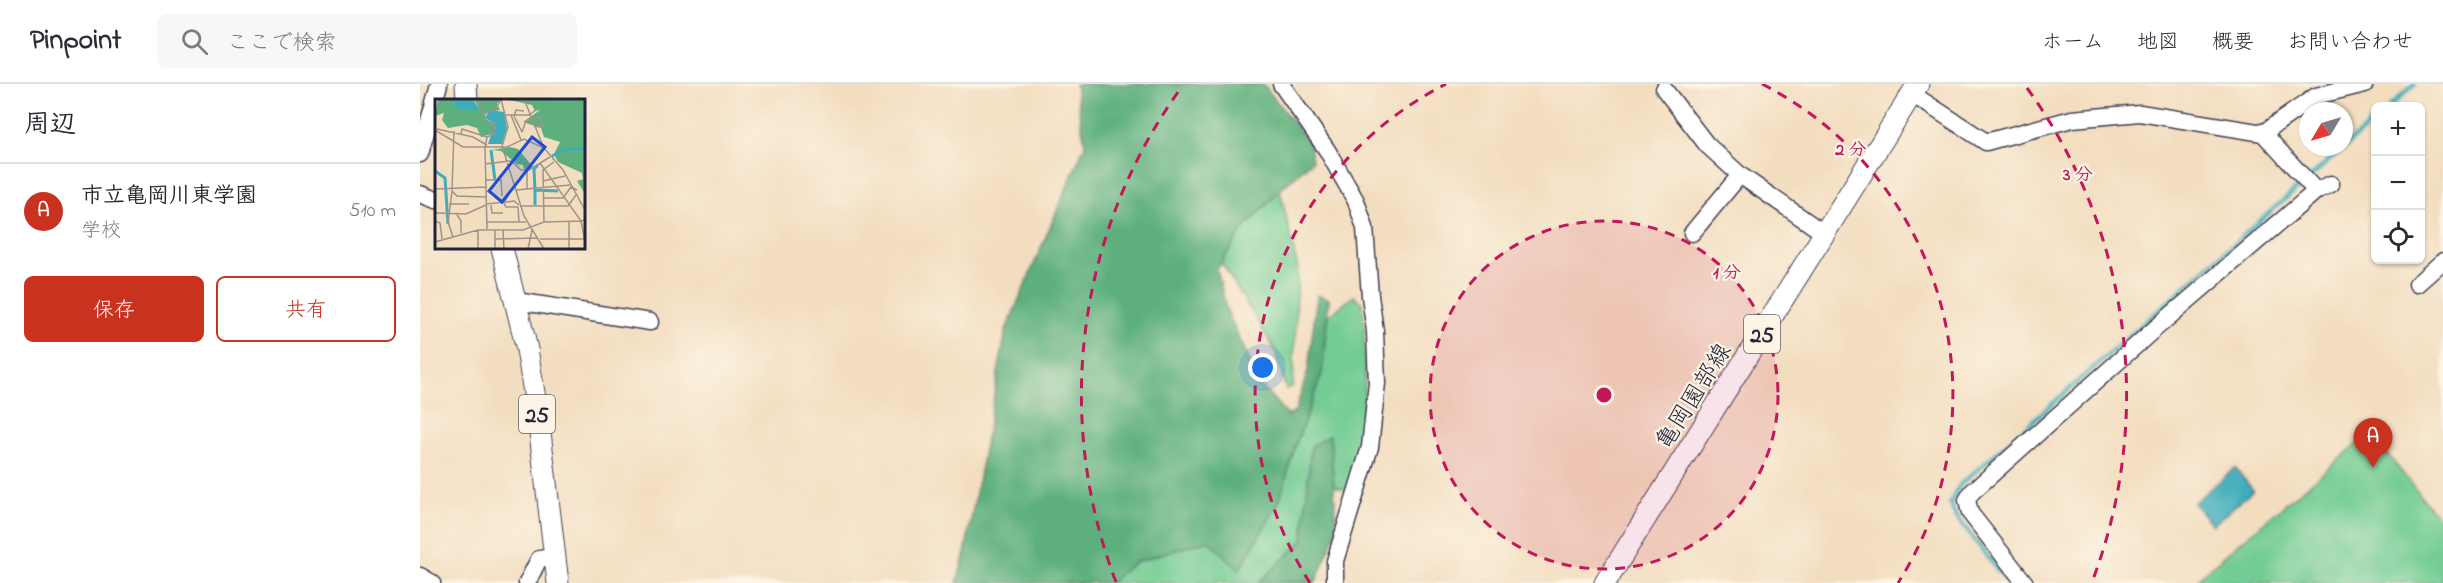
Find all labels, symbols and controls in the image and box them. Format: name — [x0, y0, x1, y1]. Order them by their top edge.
search box — [157, 14, 577, 68]
text: Pinpoint — [30, 21, 121, 62]
icon: search — [178, 25, 211, 58]
text: ここで検索 — [226, 28, 336, 60]
text: ホーム — [2042, 28, 2104, 58]
text: 地図 — [2137, 28, 2179, 58]
text: 概要 — [2212, 28, 2254, 58]
text: お問い合わせ — [2287, 28, 2413, 58]
inset map — [435, 99, 585, 249]
north arrow — [2299, 102, 2353, 156]
map controls — [2371, 102, 2425, 264]
button: + — [2371, 102, 2425, 156]
text: 周辺 — [24, 107, 76, 145]
text: 2 分 — [1834, 138, 1867, 164]
button: − — [2371, 156, 2425, 210]
text: 3 分 — [2062, 163, 2093, 189]
text: 市立亀岡川東学園 — [81, 181, 257, 213]
text: A — [37, 197, 50, 226]
text: 510 m — [349, 197, 396, 226]
button: locate — [2371, 210, 2425, 264]
text: 学校 — [81, 217, 121, 246]
text: 1 分 — [1713, 261, 1741, 287]
button: 保存 — [24, 276, 204, 342]
button: 共有 — [216, 276, 396, 342]
road number: 25 — [1744, 315, 1780, 353]
street label: 亀岡園部線 — [1648, 337, 1742, 457]
your location — [1248, 353, 1277, 382]
centre of rings — [1594, 385, 1614, 405]
road number: 25 — [519, 395, 555, 433]
pin: A — [2354, 418, 2392, 468]

